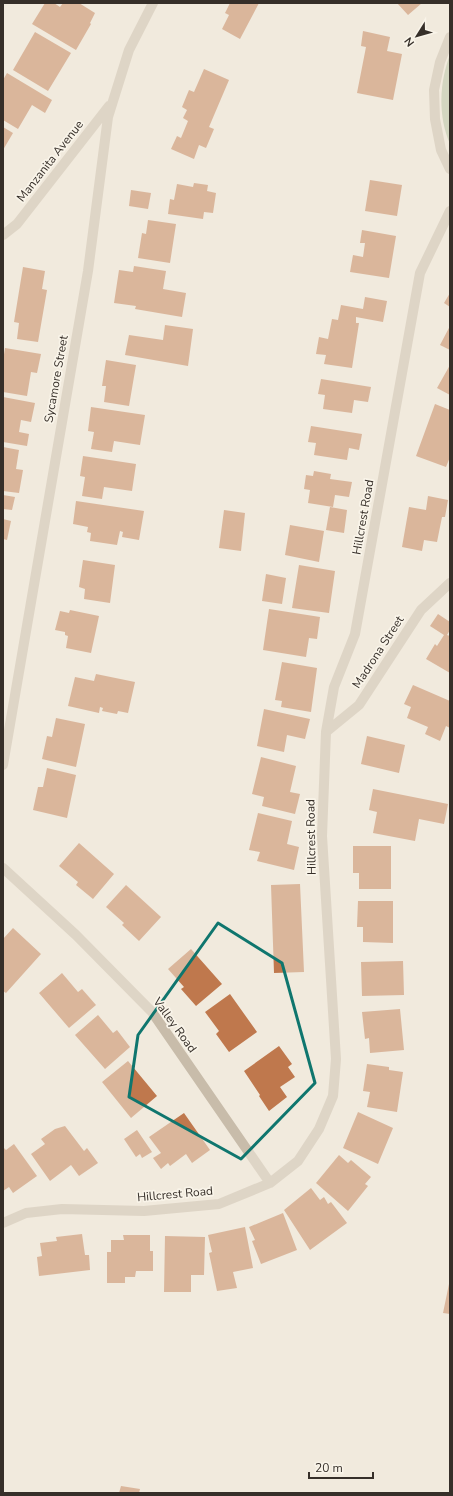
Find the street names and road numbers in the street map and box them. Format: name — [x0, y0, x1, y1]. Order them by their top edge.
street label: Manzanita Avenue — [13, 117, 87, 205]
street label: Sycamore Street — [40, 333, 72, 424]
street label: Hillcrest Road — [349, 478, 377, 556]
street label: Madrona Street — [349, 612, 408, 691]
street label: Hillcrest Road — [302, 799, 320, 875]
street label: Valley Road — [149, 993, 200, 1056]
street label: Hillcrest Road — [136, 1183, 214, 1205]

